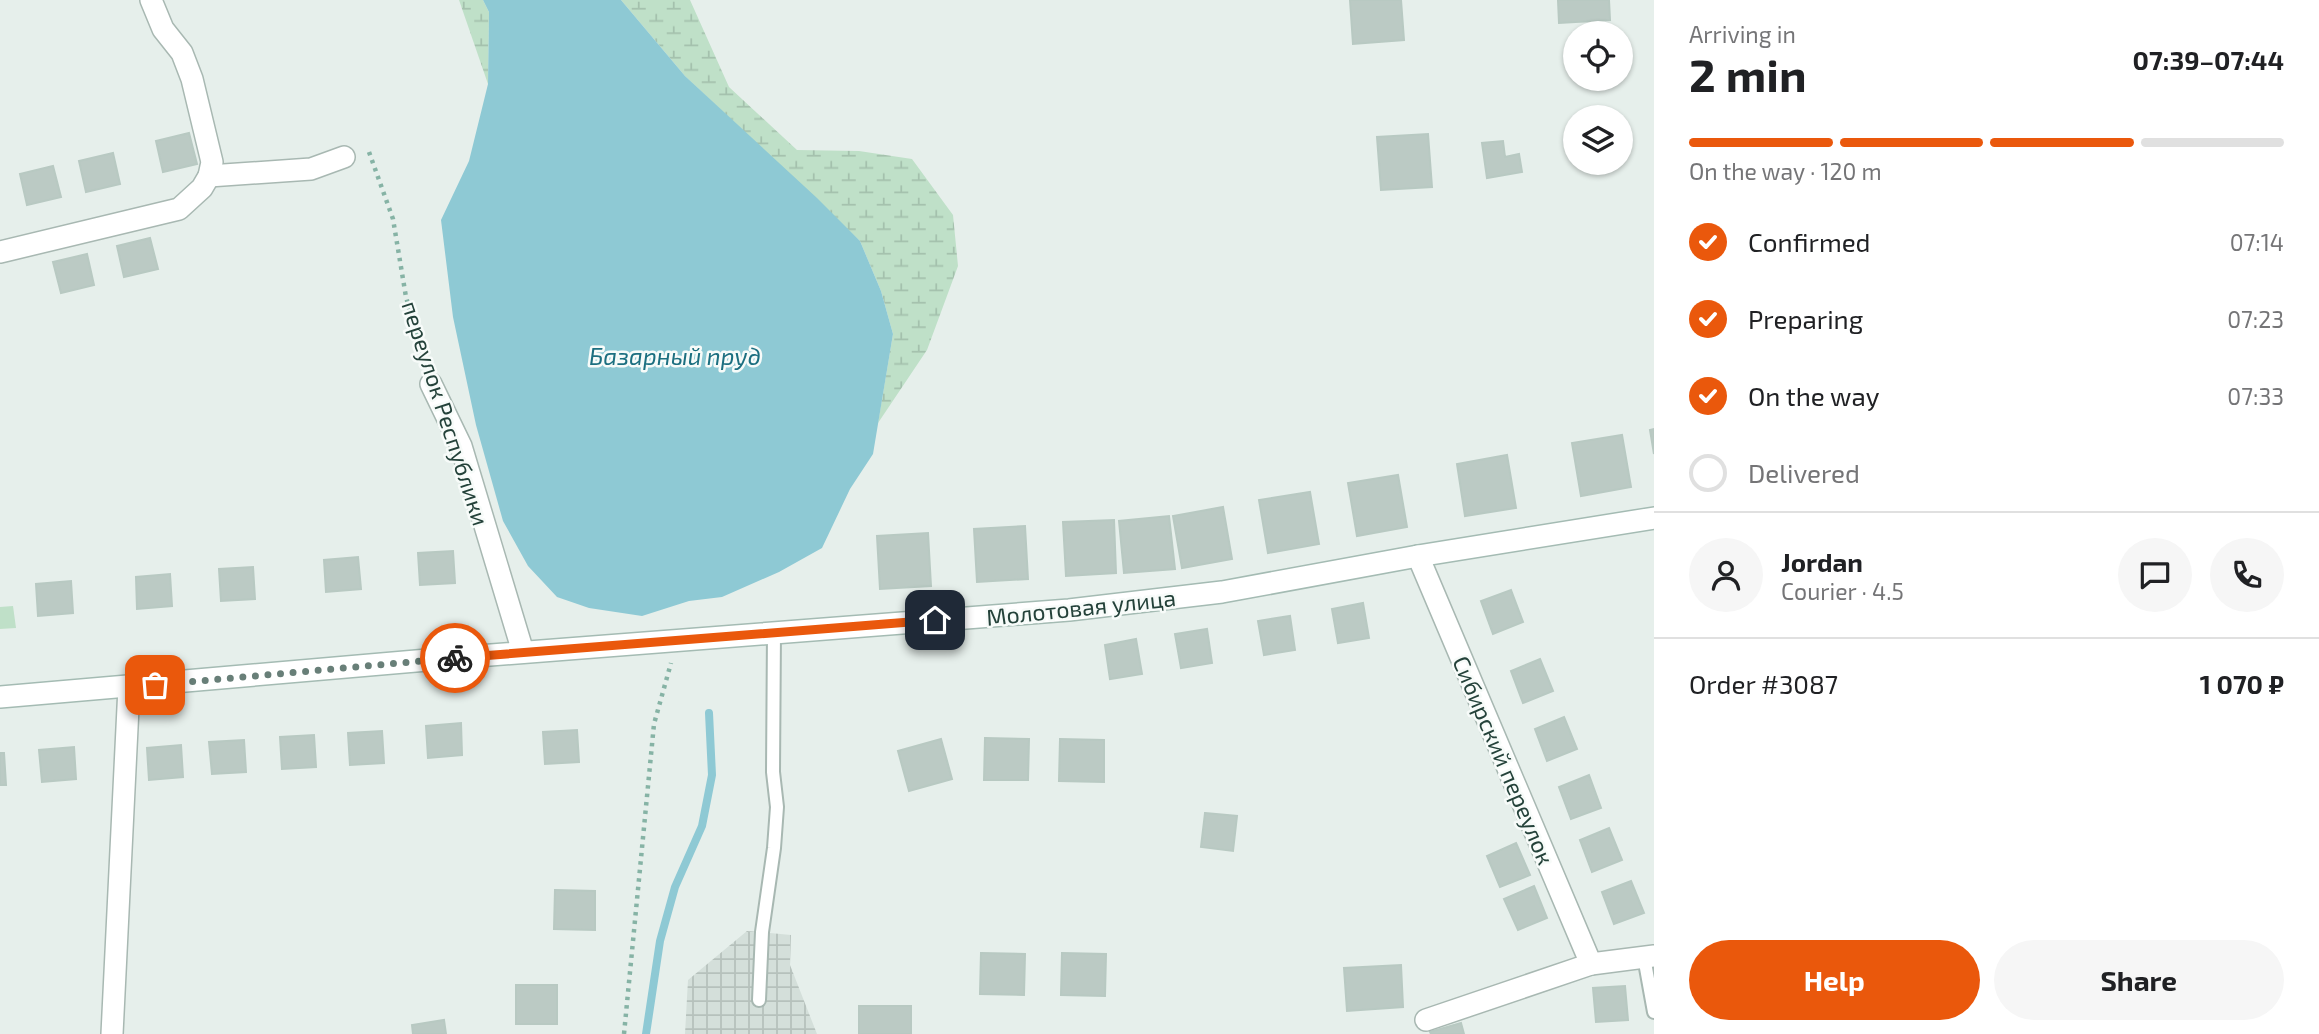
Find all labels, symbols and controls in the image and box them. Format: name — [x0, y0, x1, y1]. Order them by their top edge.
text: Arriving in — [1689, 20, 1796, 48]
map controls — [1563, 21, 1633, 175]
button: locate — [1563, 21, 1633, 91]
text: 07:39–07:44 — [2133, 44, 2284, 75]
text: 2 min — [1689, 46, 1807, 101]
button: layers — [1563, 105, 1633, 175]
text: On the way · 120 m — [1689, 157, 1882, 185]
icon: check — [1689, 223, 1727, 261]
text: Confirmed — [1748, 226, 1871, 257]
text: 07:14 — [2230, 228, 2284, 256]
street label: переулок Республики — [396, 297, 496, 529]
icon: check — [1689, 300, 1727, 338]
text: Preparing — [1748, 303, 1863, 334]
text: 07:23 — [2227, 305, 2284, 333]
water label: Базарный пруд — [589, 341, 761, 370]
icon: check — [1689, 377, 1727, 415]
text: On the way — [1748, 380, 1879, 411]
text: 07:33 — [2227, 382, 2284, 410]
text: Delivered — [1748, 457, 1860, 488]
button: person — [1689, 538, 1763, 612]
button: chat — [2118, 538, 2192, 612]
button: phone — [2210, 538, 2284, 612]
text: Jordan — [1781, 546, 1863, 577]
text: Courier · 4.5 — [1781, 577, 1904, 605]
street label: Молотовая улица — [985, 583, 1177, 632]
pin — [905, 590, 965, 650]
icon: home — [916, 601, 954, 639]
courier — [420, 623, 490, 693]
icon: bike — [436, 639, 474, 677]
street label: Сибирский переулок — [1446, 652, 1561, 869]
pin — [125, 655, 185, 715]
icon: bag — [136, 666, 174, 704]
text: Order #3087 — [1689, 668, 1838, 699]
text: 1 070 ₽ — [2200, 668, 2284, 699]
button: Help — [1689, 940, 1980, 1020]
button: Share — [1994, 940, 2284, 1020]

